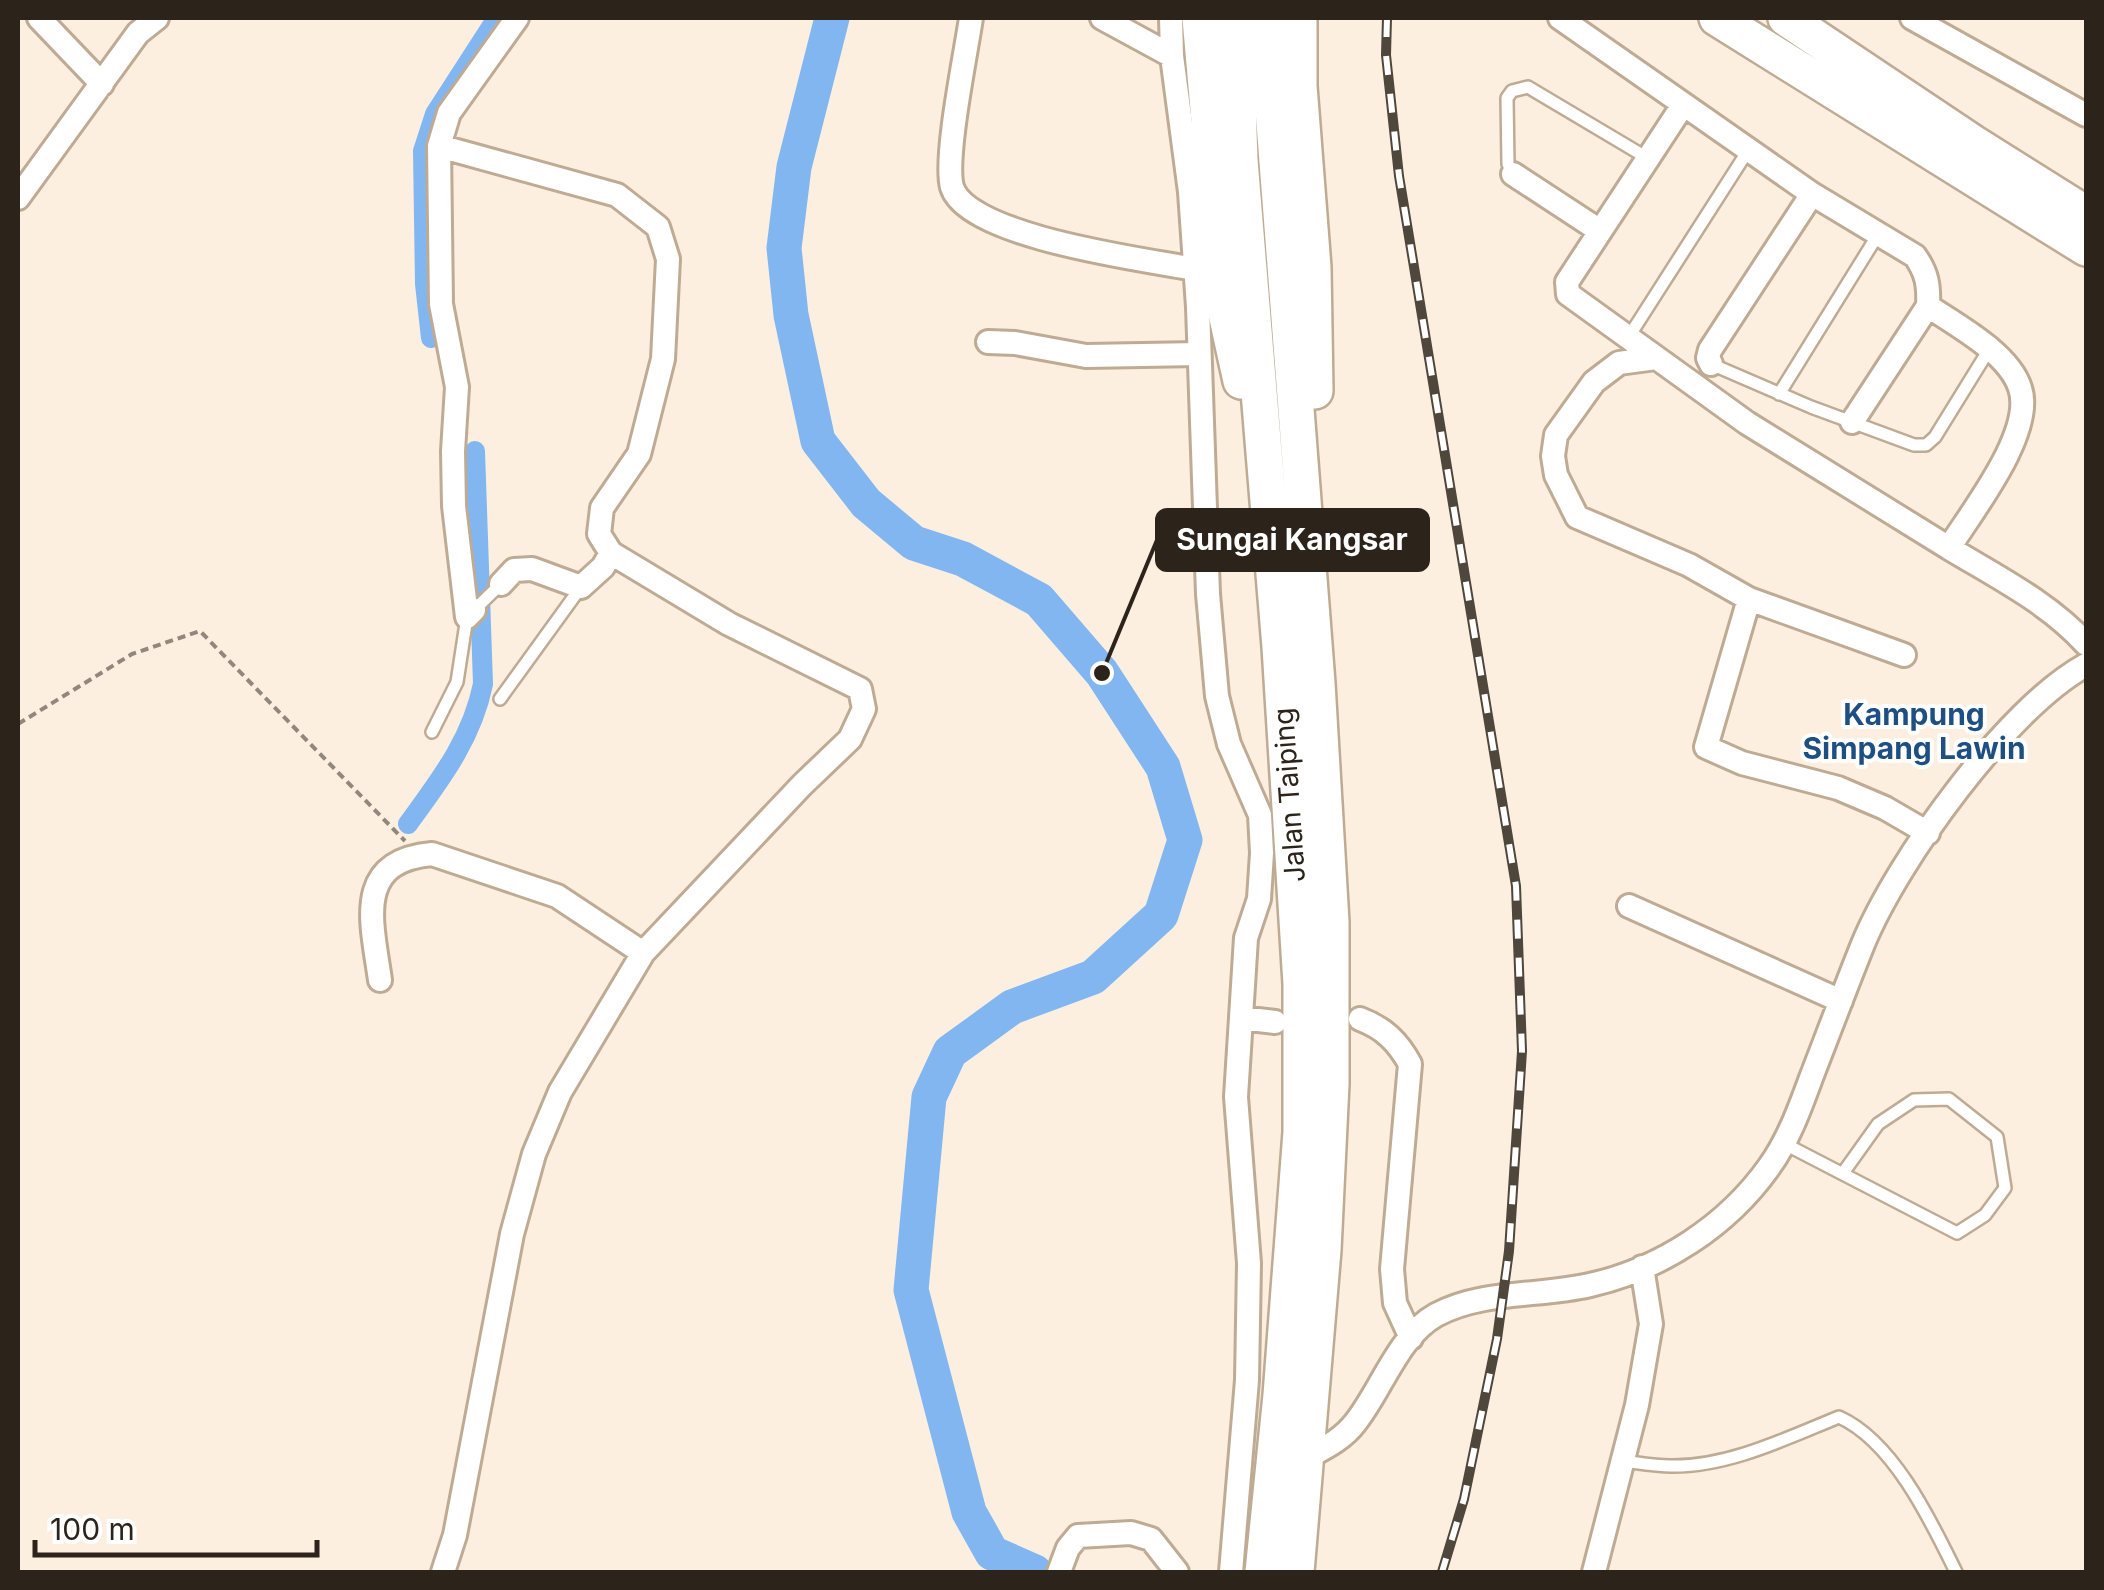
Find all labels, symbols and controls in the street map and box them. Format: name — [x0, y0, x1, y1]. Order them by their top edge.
callout: Sungai Kangsar — [1157, 510, 1428, 570]
text: Sungai Kangsar — [1176, 521, 1408, 557]
district label: Kampung Simpang Lawin — [1802, 696, 2026, 766]
street label: Jalan Taiping — [1266, 707, 1312, 883]
scale bar — [35, 1495, 318, 1557]
text: 100 m — [50, 1511, 135, 1547]

